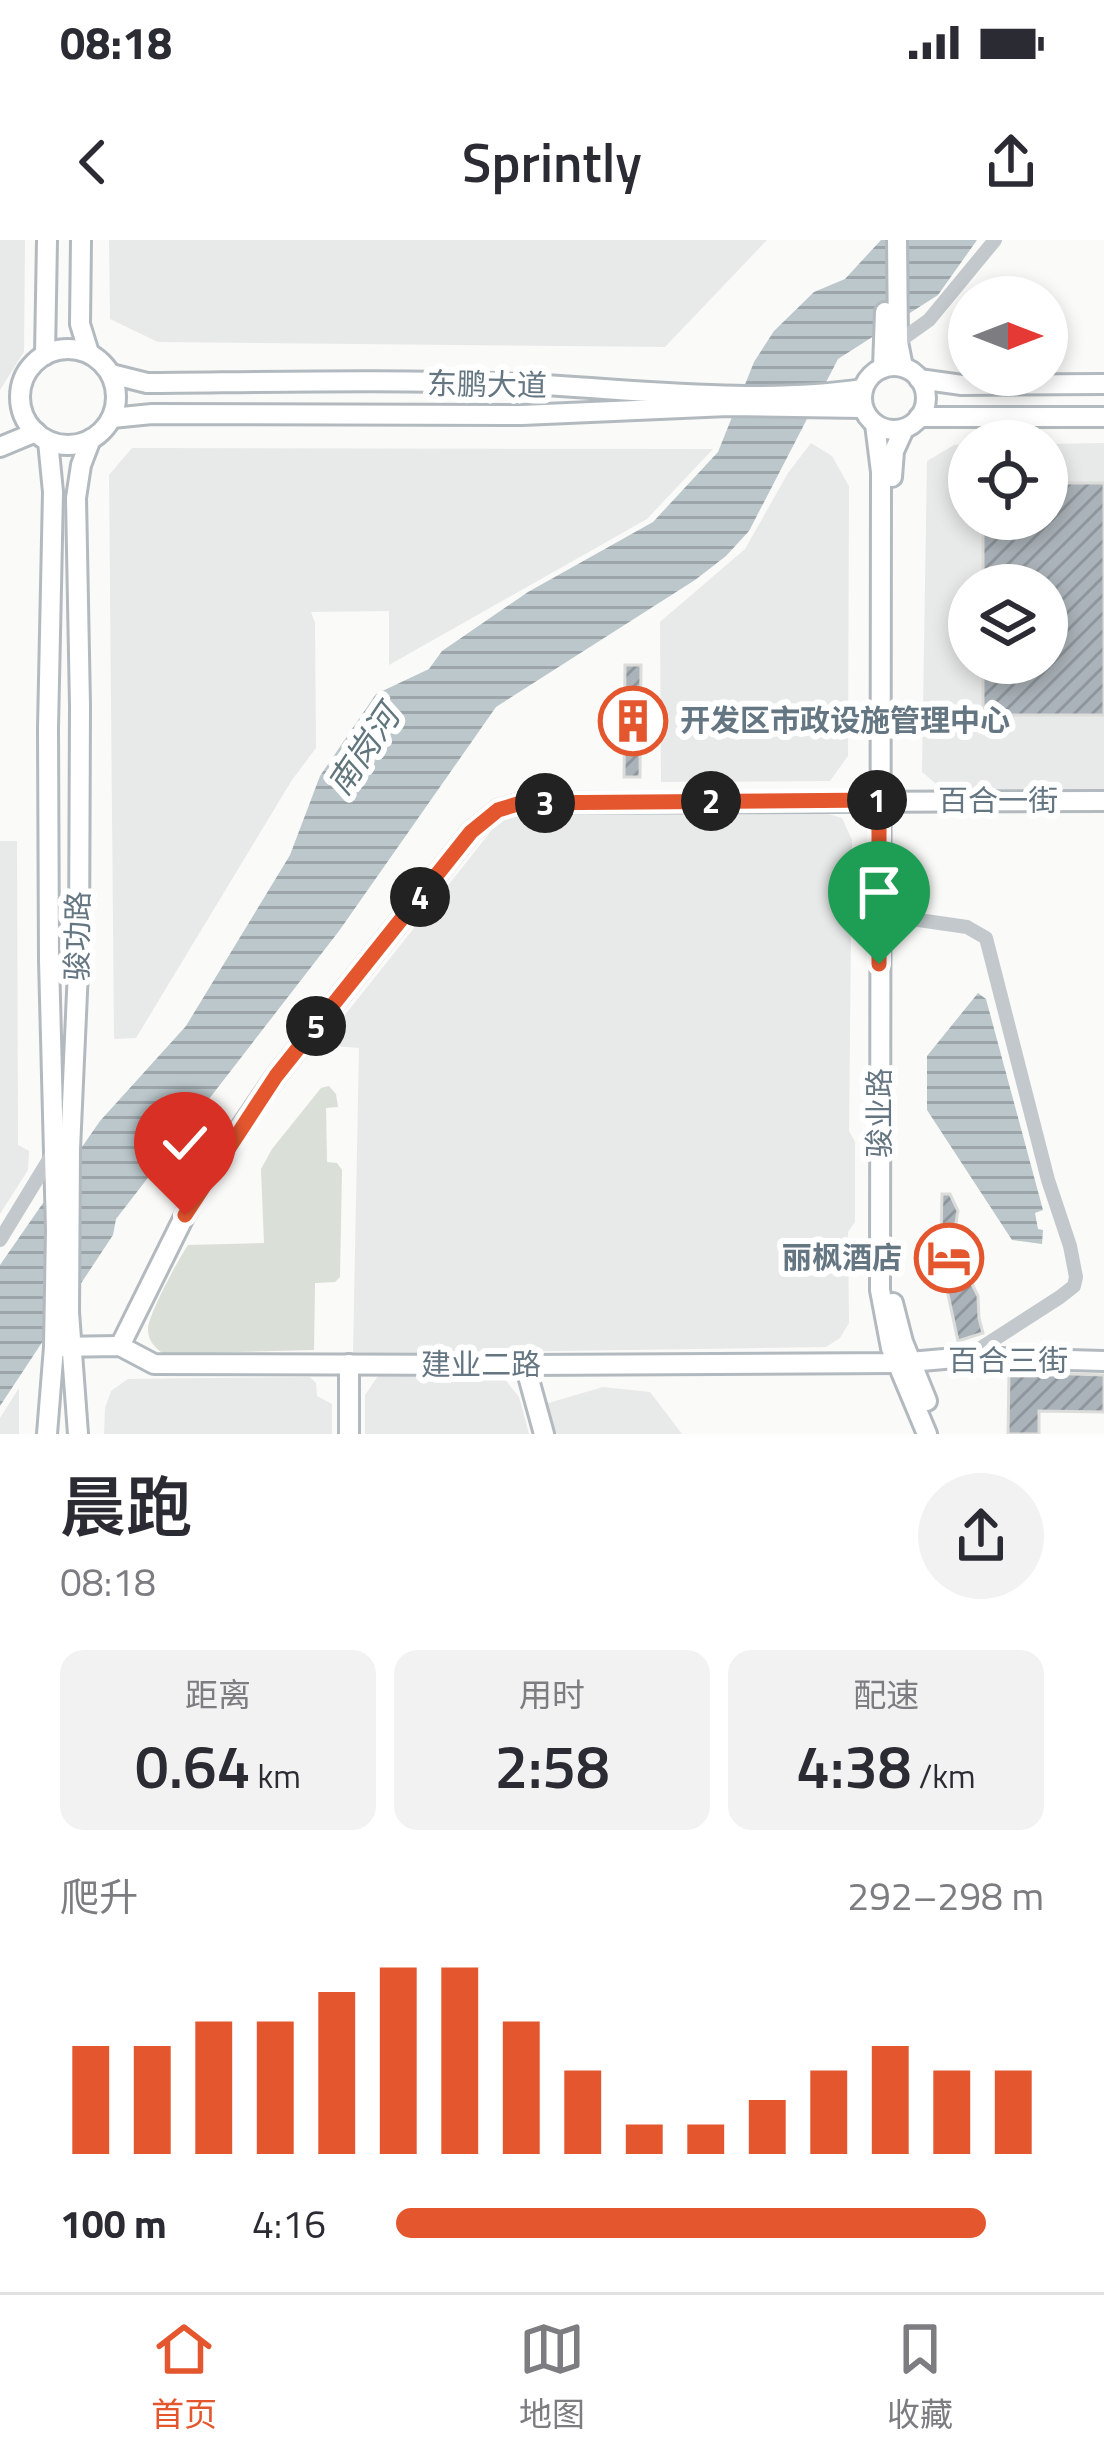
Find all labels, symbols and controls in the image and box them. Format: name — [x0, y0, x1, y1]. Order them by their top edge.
text: 08:18 — [60, 8, 172, 76]
text: Sprintly — [462, 121, 642, 203]
icon: back — [60, 129, 126, 195]
icon: share — [978, 129, 1044, 195]
north arrow — [948, 276, 1068, 396]
map controls — [948, 276, 1068, 684]
street label: 东鹏大道 — [427, 360, 547, 408]
button: locate — [948, 420, 1068, 540]
button: layers — [948, 564, 1068, 684]
building icon: 开发区市政设施管理中心 — [598, 686, 668, 756]
water label: 南岗河 — [315, 690, 415, 805]
place label: 开发区市政设施管理中心 — [680, 697, 1010, 743]
pin: 1 — [847, 770, 907, 830]
pin: 2 — [681, 771, 741, 831]
pin: 3 — [515, 773, 575, 833]
text: 1 — [868, 775, 886, 825]
text: 2 — [702, 776, 720, 826]
street label: 百合一街 — [938, 777, 1058, 823]
text: 3 — [536, 778, 554, 828]
pin — [828, 841, 930, 964]
icon: arrive — [846, 859, 912, 925]
pin: 4 — [390, 867, 450, 927]
text: 4 — [411, 872, 429, 922]
street label: 骏功路 — [53, 891, 101, 981]
pin: 5 — [286, 996, 346, 1056]
text: 5 — [307, 1001, 325, 1051]
street label: 骏业路 — [856, 1068, 902, 1158]
pin — [134, 1092, 236, 1215]
icon: check — [152, 1110, 218, 1176]
hotel icon: 丽枫酒店 — [914, 1223, 984, 1293]
place label: 丽枫酒店 — [782, 1234, 902, 1280]
street label: 百合三街 — [948, 1337, 1068, 1383]
street label: 建业二路 — [421, 1341, 541, 1387]
text: 晨跑 — [60, 1456, 192, 1557]
button: share — [918, 1473, 1044, 1599]
text: 08:18 — [60, 1552, 156, 1611]
text: 距离 — [185, 1670, 251, 1720]
text: 用时 — [519, 1670, 585, 1720]
text: 配速 — [853, 1670, 919, 1720]
text: 0.64 — [135, 1720, 250, 1811]
text: 2:58 — [494, 1720, 610, 1811]
text: 4:38 — [796, 1720, 911, 1811]
text: km — [250, 1751, 301, 1801]
text: /km — [911, 1751, 976, 1801]
text: 292–298 m — [847, 1866, 1044, 1925]
text: 爬升 — [60, 1867, 138, 1926]
text: 100 m — [60, 2194, 167, 2253]
text: 4:16 — [252, 2194, 326, 2253]
tab: 首页 — [151, 2316, 217, 2439]
tab: 地图 — [519, 2316, 585, 2439]
tab: 收藏 — [887, 2316, 953, 2439]

